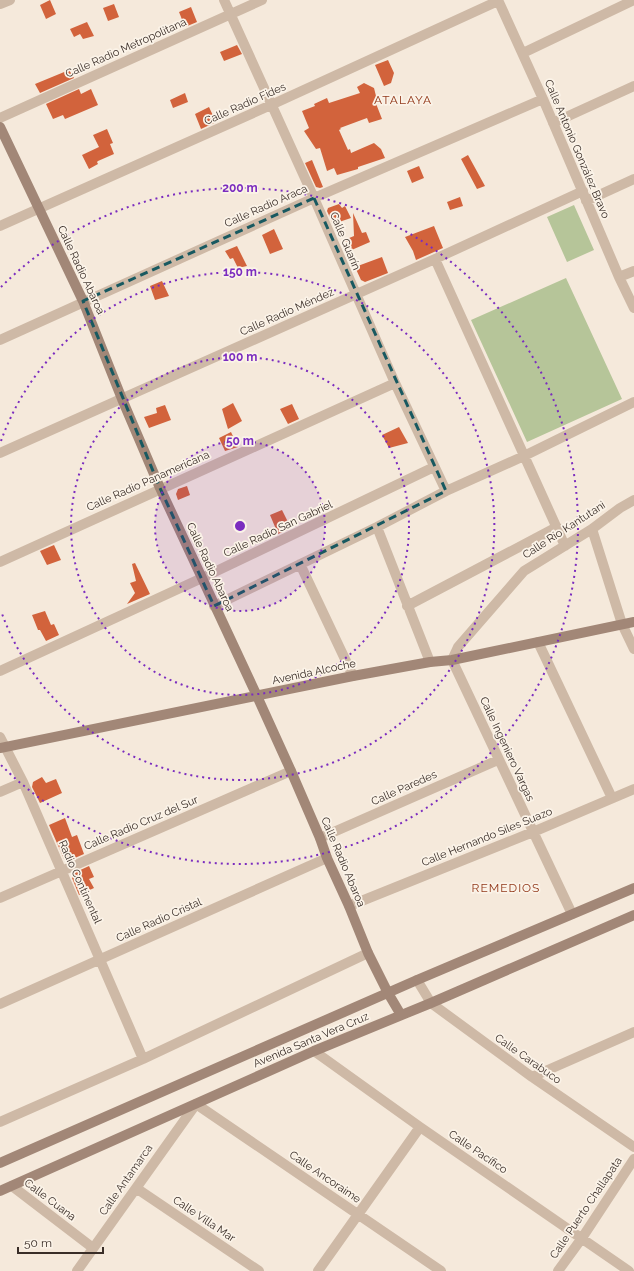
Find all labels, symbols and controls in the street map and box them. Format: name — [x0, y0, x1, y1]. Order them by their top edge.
street label: Calle Radio Metropolitana — [63, 15, 189, 81]
street label: Calle Antonio González Bravo — [542, 78, 612, 221]
street label: Calle Radio Fides — [202, 80, 288, 128]
district label: ATALAYA — [374, 93, 432, 107]
text: 200 m — [222, 181, 258, 195]
street label: Calle Radio Araca — [223, 182, 309, 230]
street label: Calle Guarín — [327, 210, 363, 272]
street label: Calle Radio Abaroa — [55, 223, 107, 317]
text: 150 m — [223, 265, 257, 279]
street label: Calle Radio Méndez — [238, 285, 337, 339]
text: 100 m — [223, 350, 257, 364]
text: 50 m — [226, 434, 254, 448]
street label: Calle Radio Panamericana — [85, 448, 211, 514]
street label: Calle Radio San Gabriel — [221, 498, 335, 560]
street label: Calle Río Kantutani — [520, 498, 608, 562]
centre of rings — [233, 519, 247, 533]
street label: Calle Radio Abaroa — [184, 520, 236, 614]
street label: Avenida Alcoche — [271, 657, 358, 687]
street label: Calle Ingeniero Vargas — [477, 695, 537, 803]
street label: Calle Paredes — [369, 768, 439, 808]
street label: Calle Radio Cruz del Sur — [82, 793, 200, 853]
street label: Calle Hernando Siles Suazo — [420, 805, 555, 869]
street label: Calle Radio Abaroa — [318, 815, 368, 909]
street label: Radio Continental — [56, 838, 104, 926]
district label: REMEDIOS — [472, 881, 540, 895]
street label: Calle Radio Cristal — [114, 895, 204, 945]
street label: Avenida Santa Vera Cruz — [251, 1010, 371, 1070]
street label: Calle Carabuco — [492, 1031, 564, 1087]
street label: Calle Pacífico — [446, 1128, 510, 1177]
street label: Calle Antamarca — [97, 1142, 155, 1218]
street label: Calle Ancoraime — [287, 1148, 364, 1206]
street label: Calle Puerto Challapata — [547, 1155, 625, 1261]
street label: Calle Cuana — [22, 1176, 78, 1224]
street label: Calle Villa Mar — [170, 1193, 238, 1245]
scale bar — [18, 1229, 103, 1255]
text: 50 m — [24, 1236, 52, 1250]

